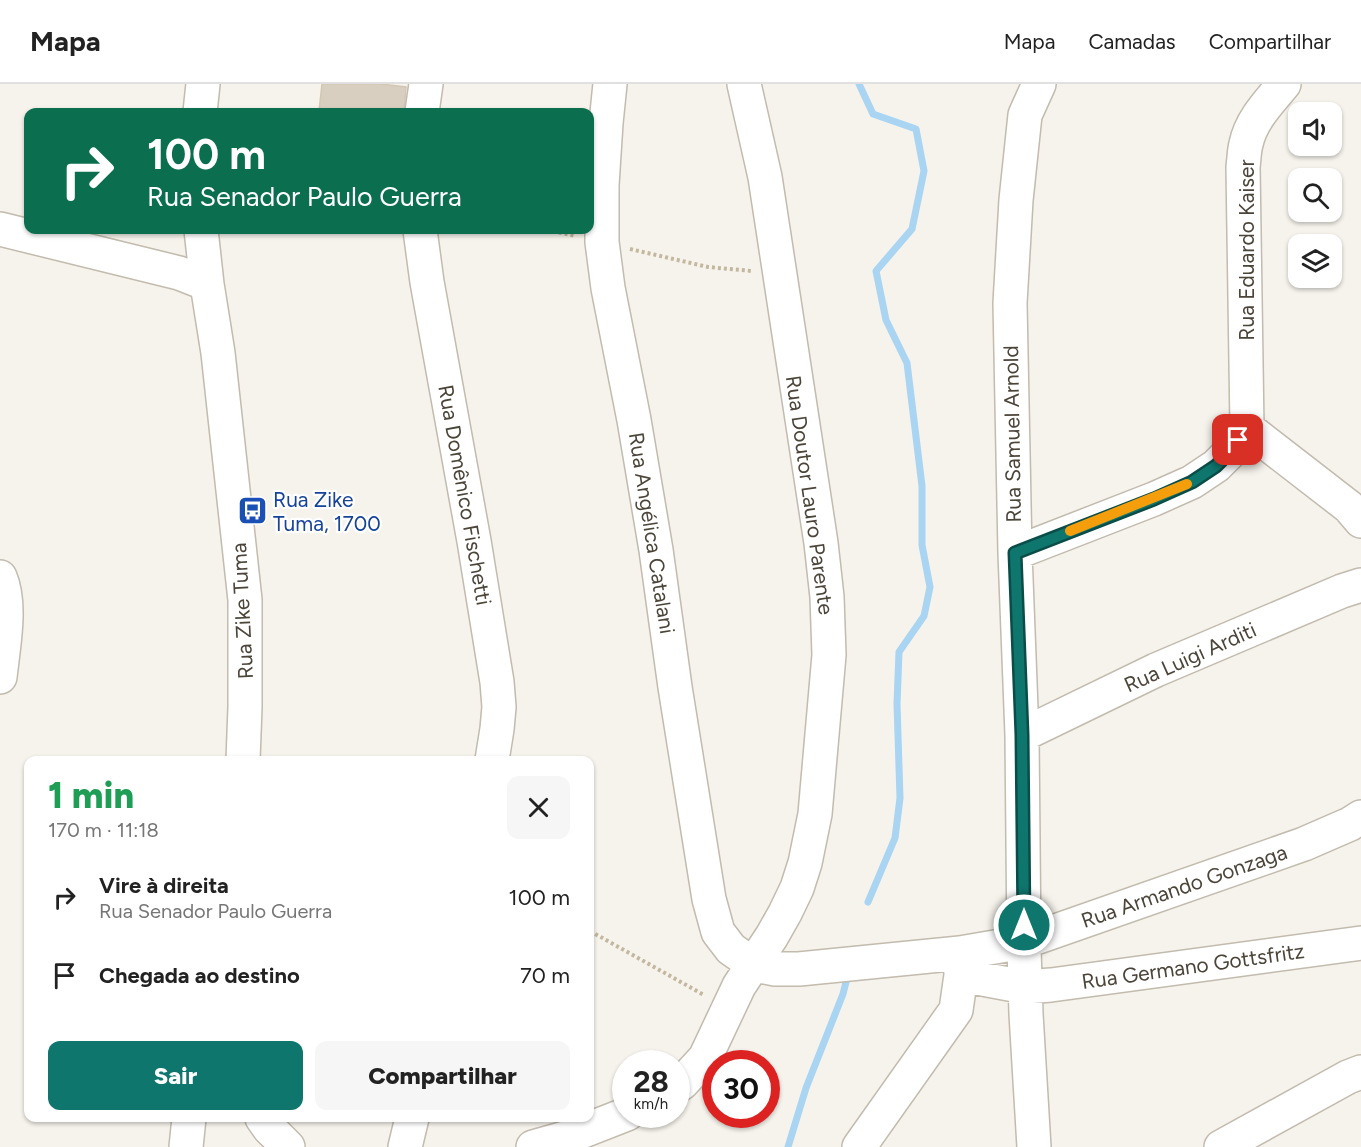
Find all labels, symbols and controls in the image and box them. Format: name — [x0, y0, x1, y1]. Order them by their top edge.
text: Mapa — [30, 24, 101, 58]
text: Mapa — [1004, 29, 1055, 54]
text: Camadas — [1088, 29, 1176, 54]
text: Compartilhar — [1209, 29, 1331, 54]
map controls — [1288, 102, 1342, 288]
button: sound — [1288, 102, 1342, 156]
text: 100 m — [147, 129, 266, 180]
icon: right — [48, 132, 126, 210]
street label: Rua Eduardo Kaiser — [1234, 159, 1259, 341]
button: search — [1288, 168, 1342, 222]
text: Rua Senador Paulo Guerra — [147, 180, 462, 213]
button: layers — [1288, 234, 1342, 288]
street label: Rua Samuel Arnold — [998, 345, 1026, 523]
street label: Rua Doutor Lauro Parente — [781, 374, 839, 616]
street label: Rua Domênico Fischetti — [433, 383, 497, 607]
pin — [1212, 414, 1263, 465]
icon: arrive — [1221, 423, 1254, 456]
street label: Rua Angélica Catalani — [624, 430, 680, 636]
place label: Rua Zike Tuma, 1700 — [273, 487, 381, 536]
bus stop icon: Rua Zike Tuma, 1700 — [236, 495, 268, 527]
street label: Rua Zike Tuma — [226, 542, 258, 680]
street label: Rua Luigi Arditi — [1120, 617, 1260, 697]
text: 1 min — [48, 774, 134, 817]
button: close — [507, 776, 570, 839]
text: 170 m · 11:18 — [48, 818, 159, 842]
street label: Rua Armando Gonzaga — [1078, 839, 1290, 933]
text: Vire à direita — [99, 872, 229, 899]
icon: right — [48, 881, 81, 914]
text: 100 m — [509, 884, 570, 911]
position arrow — [992, 893, 1056, 957]
text: Rua Senador Paulo Guerra — [99, 899, 332, 923]
street label: Rua Germano Gottsfritz — [1080, 938, 1306, 994]
icon: arrive — [48, 959, 81, 992]
text: Chegada ao destino — [99, 962, 300, 989]
text: 70 m — [520, 962, 570, 989]
button: Sair — [48, 1041, 303, 1110]
button: Compartilhar — [315, 1041, 570, 1110]
speed limit sign: 30 — [702, 1050, 780, 1128]
text: 28 — [633, 1063, 669, 1100]
text: km/h — [634, 1095, 668, 1113]

